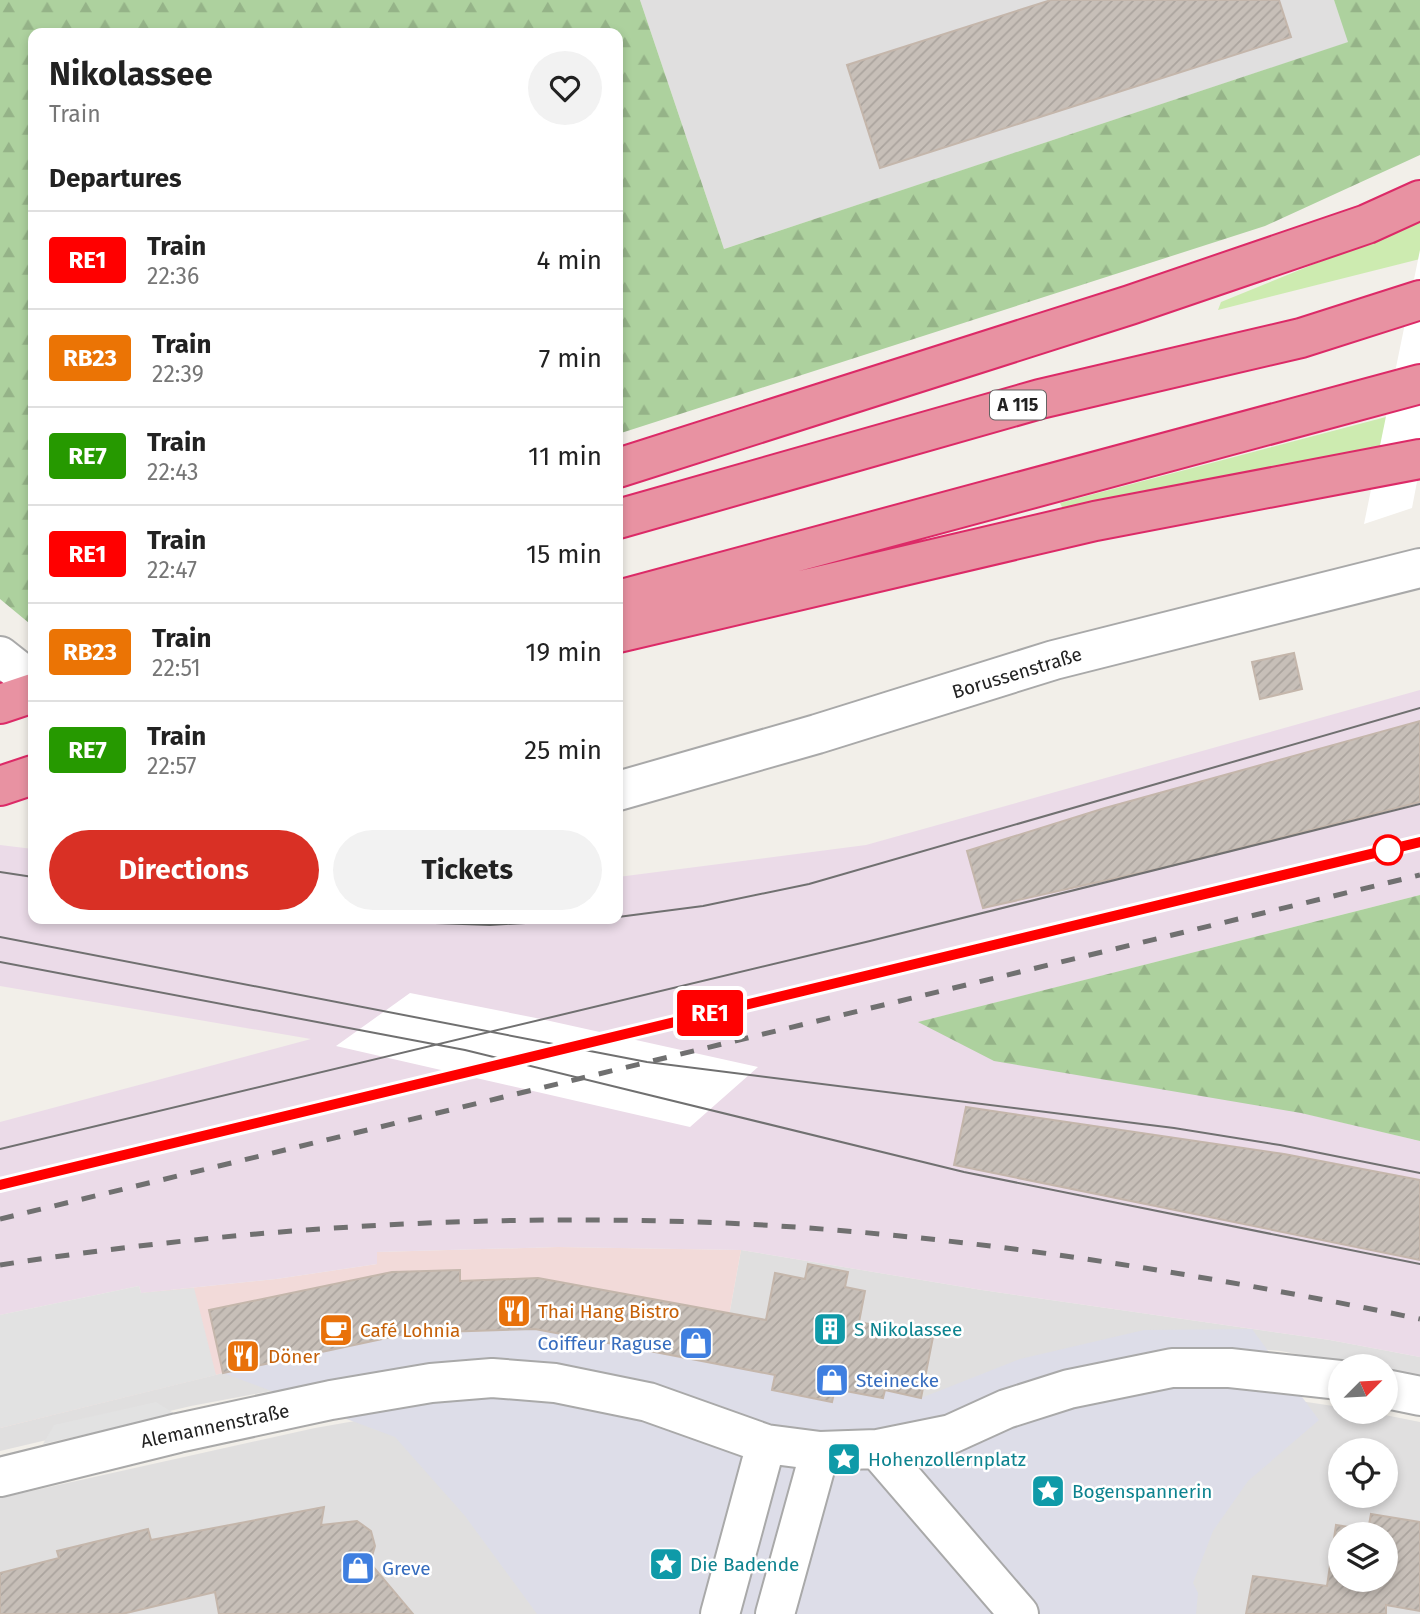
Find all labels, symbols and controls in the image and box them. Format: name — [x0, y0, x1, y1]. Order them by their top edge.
button: heart — [528, 51, 602, 125]
text: Nikolassee — [49, 54, 213, 94]
text: Train — [49, 100, 101, 128]
text: Departures — [49, 163, 182, 194]
text: Train — [147, 231, 206, 262]
text: 4 min — [536, 245, 602, 276]
text: RE1 — [69, 246, 106, 274]
text: 22:36 — [147, 262, 199, 290]
text: Train — [152, 329, 211, 360]
text: 7 min — [539, 343, 602, 374]
text: RB23 — [63, 344, 117, 372]
text: 22:39 — [152, 360, 204, 388]
road number: A 115 — [990, 390, 1046, 419]
text: Train — [147, 427, 206, 458]
text: 11 min — [528, 441, 602, 472]
text: RE7 — [68, 442, 107, 470]
text: 22:43 — [147, 458, 199, 486]
text: Train — [147, 525, 206, 556]
text: 15 min — [526, 539, 602, 570]
text: RE1 — [69, 540, 106, 568]
text: 22:47 — [147, 556, 197, 584]
text: Train — [152, 623, 211, 654]
text: 19 min — [525, 637, 602, 668]
text: RB23 — [63, 638, 117, 666]
street label: Borussenstraße — [949, 642, 1085, 704]
text: 22:51 — [152, 654, 201, 682]
text: Train — [147, 721, 206, 752]
text: 25 min — [524, 735, 602, 766]
text: RE7 — [68, 736, 107, 764]
text: 22:57 — [147, 752, 197, 780]
button: Directions — [49, 830, 319, 910]
button: Tickets — [333, 830, 602, 910]
unlabelled marker — [1373, 835, 1403, 865]
line badge: RE1 — [670, 990, 750, 1036]
text: RE1 — [691, 999, 729, 1027]
restaurant icon: Thai Hang Bistro — [495, 1292, 533, 1330]
place label: Thai Hang Bistro — [538, 1300, 680, 1323]
building icon: S Nikolassee — [811, 1310, 849, 1348]
cafe icon: Café Lohnia — [317, 1311, 355, 1349]
place label: S Nikolassee — [854, 1318, 962, 1341]
place label: Café Lohnia — [360, 1319, 460, 1342]
shop icon: Coiffeur Raguse — [677, 1324, 715, 1362]
place label: Coiffeur Raguse — [538, 1332, 672, 1355]
restaurant icon: Döner — [224, 1337, 262, 1375]
place label: Döner — [268, 1345, 321, 1368]
north arrow — [1328, 1354, 1398, 1424]
map controls — [1328, 1354, 1398, 1592]
shop icon: Steinecke — [813, 1361, 851, 1399]
place label: Steinecke — [856, 1369, 939, 1392]
street label: Alemannenstraße — [139, 1399, 291, 1453]
button: locate — [1328, 1438, 1398, 1508]
place icon: Hohenzollernplatz — [825, 1440, 863, 1478]
place label: Hohenzollernplatz — [868, 1448, 1026, 1471]
place icon: Bogenspannerin — [1029, 1472, 1067, 1510]
place label: Bogenspannerin — [1072, 1480, 1212, 1503]
button: layers — [1328, 1522, 1398, 1592]
place icon: Die Badende — [647, 1545, 685, 1583]
shop icon: Greve — [339, 1549, 377, 1587]
place label: Die Badende — [690, 1553, 799, 1576]
place label: Greve — [382, 1557, 431, 1580]

